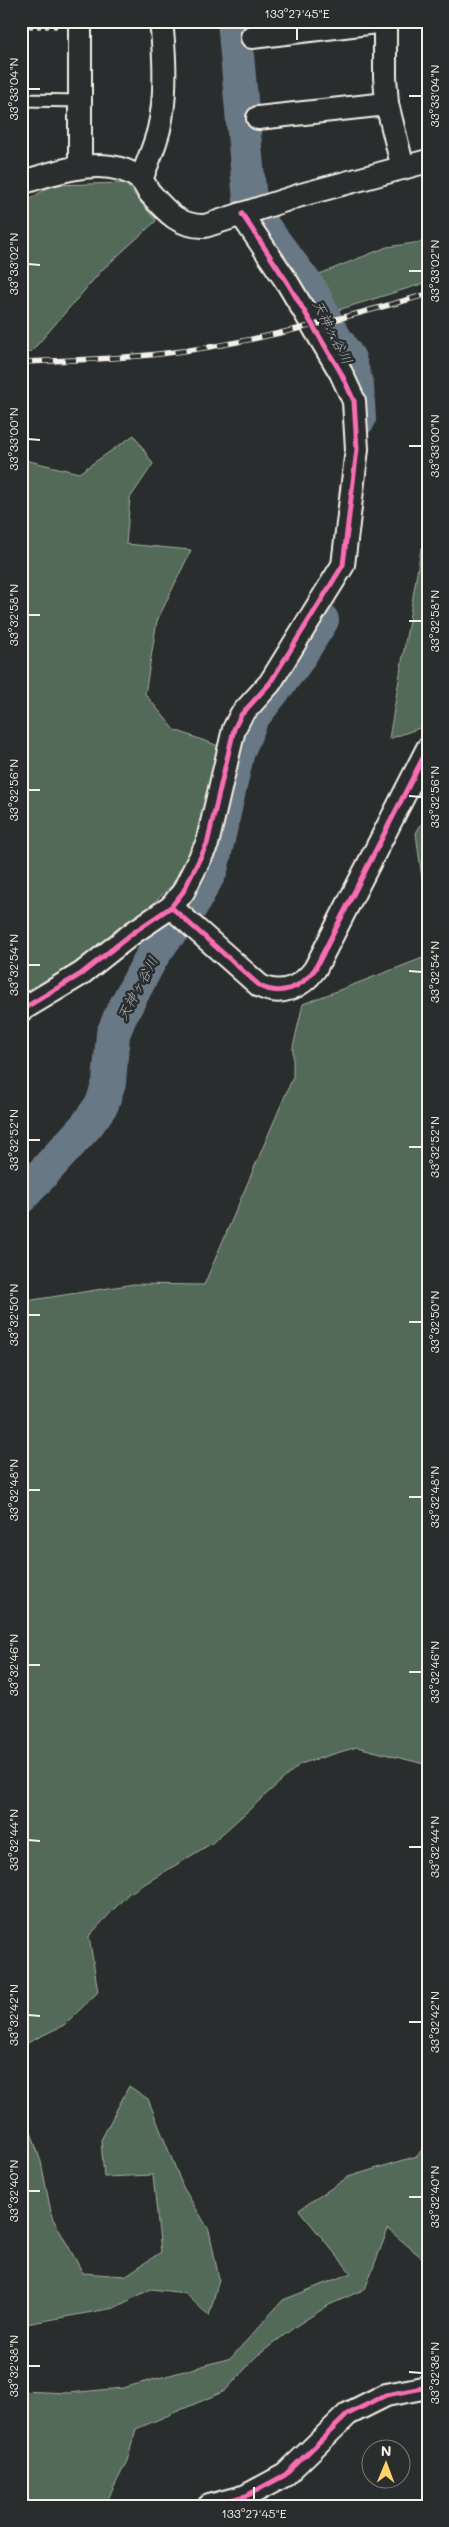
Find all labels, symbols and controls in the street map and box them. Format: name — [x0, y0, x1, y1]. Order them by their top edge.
text: 133°27'45"E — [264, 5, 330, 21]
text: 33°33'04"N — [5, 58, 21, 120]
text: 33°33'04"N — [426, 65, 442, 127]
text: 33°33'02"N — [5, 233, 21, 295]
text: 33°33'02"N — [426, 240, 442, 302]
water label: 天神ヶ谷川 — [309, 297, 357, 367]
text: 33°33'00"N — [5, 407, 21, 471]
text: 33°33'00"N — [426, 414, 442, 478]
text: 33°32'58"N — [5, 584, 21, 646]
text: 33°32'58"N — [426, 590, 442, 652]
text: 33°32'56"N — [5, 759, 21, 821]
text: 33°32'56"N — [426, 766, 442, 828]
text: 33°32'54"N — [5, 934, 21, 996]
text: 33°32'54"N — [426, 941, 442, 1003]
water label: 天神ヶ谷川 — [112, 953, 162, 1023]
text: 33°32'52"N — [5, 1109, 21, 1171]
text: 33°32'52"N — [426, 1116, 442, 1178]
text: 33°32'50"N — [5, 1284, 21, 1346]
text: 33°32'50"N — [426, 1291, 442, 1353]
text: 33°32'48"N — [5, 1459, 21, 1521]
text: 33°32'48"N — [426, 1466, 442, 1528]
text: 33°32'46"N — [5, 1634, 21, 1696]
text: 33°32'46"N — [426, 1641, 442, 1703]
text: 33°32'44"N — [5, 1809, 21, 1871]
text: 33°32'44"N — [426, 1816, 442, 1878]
text: 33°32'42"N — [5, 1984, 21, 2046]
text: 33°32'42"N — [426, 1991, 442, 2053]
text: 33°32'40"N — [5, 2160, 21, 2222]
text: 33°32'40"N — [426, 2166, 442, 2228]
text: 33°32'38"N — [5, 2335, 21, 2397]
text: 33°32'38"N — [426, 2342, 442, 2404]
north arrow — [362, 2440, 412, 2490]
text: N — [381, 2441, 392, 2460]
text: 133°27'45"E — [221, 2505, 287, 2521]

